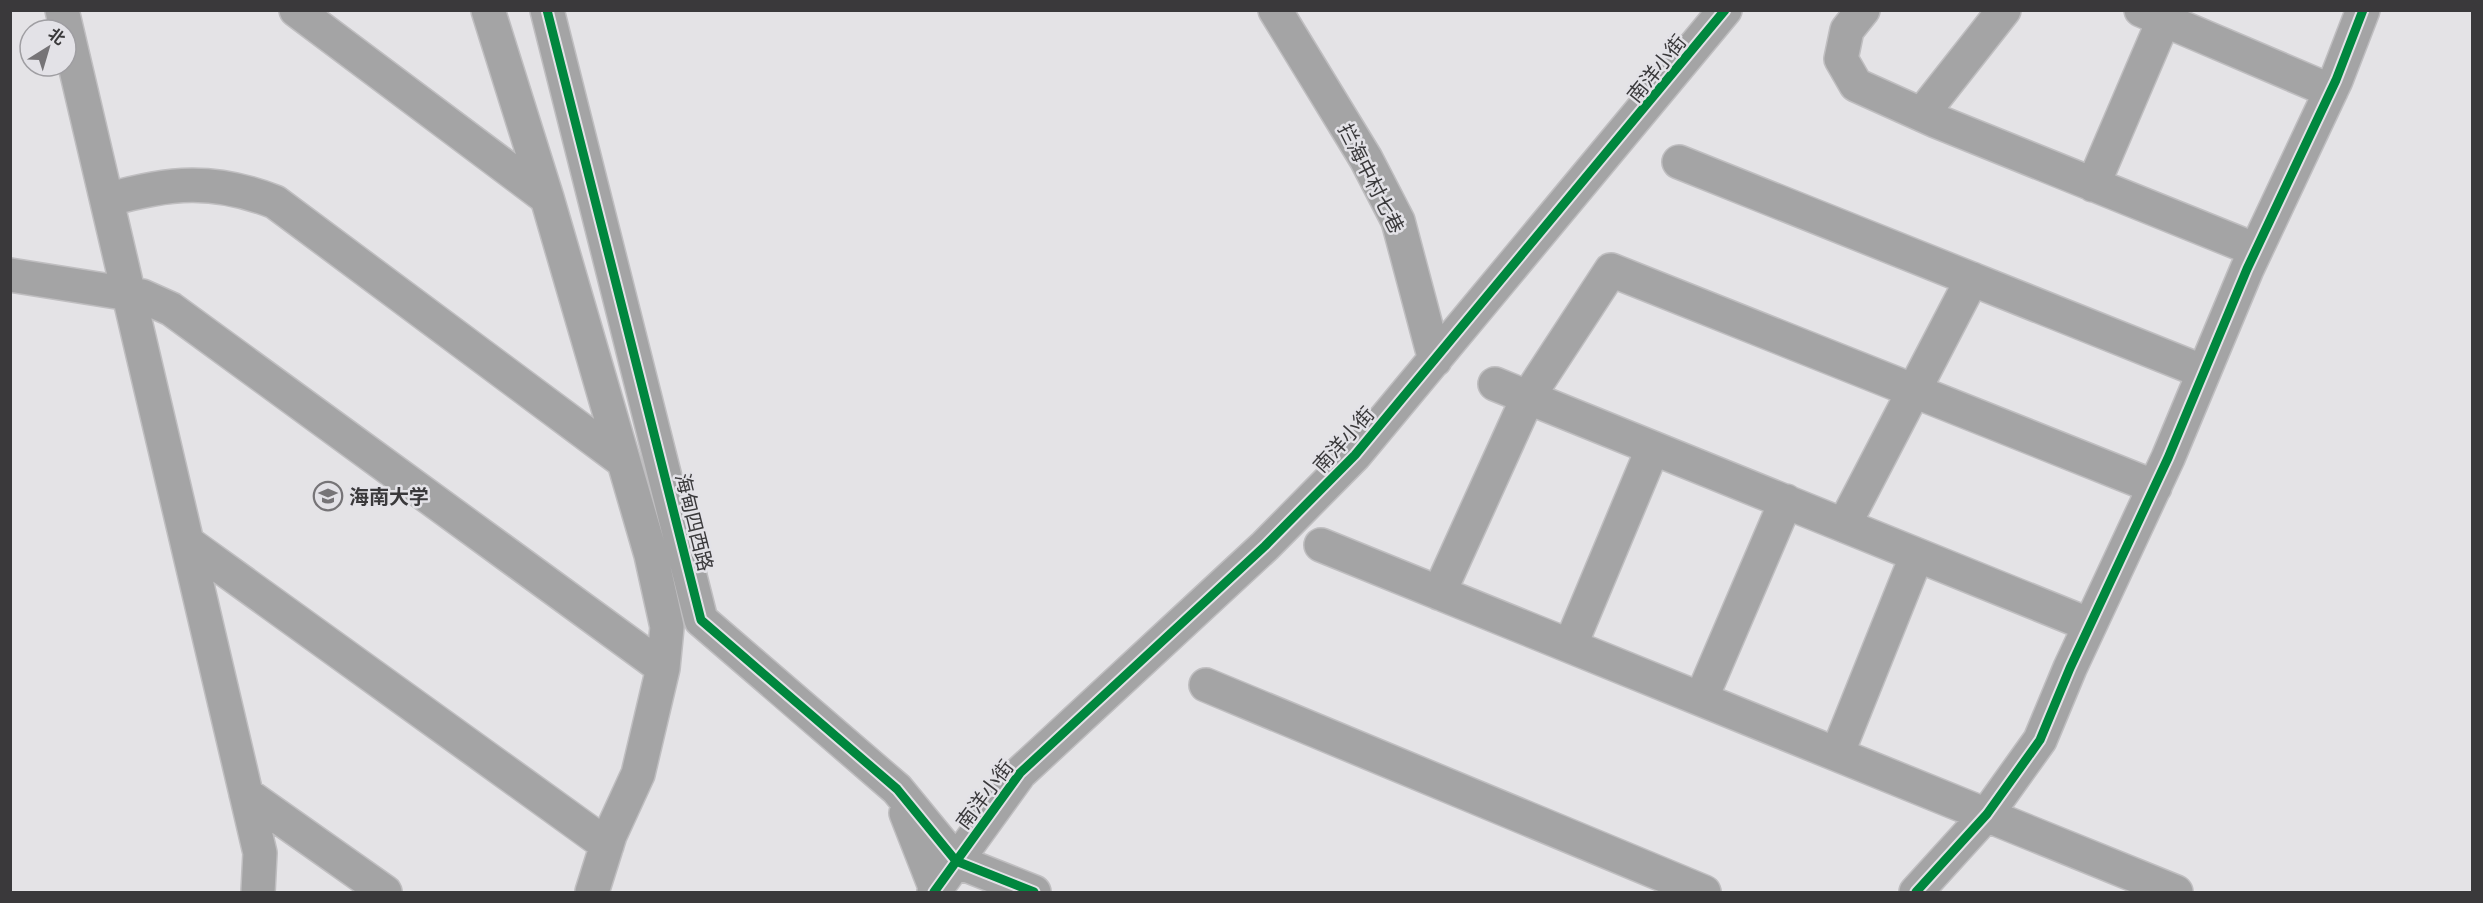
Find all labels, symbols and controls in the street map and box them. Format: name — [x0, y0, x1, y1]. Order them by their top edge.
north arrow — [18, 18, 78, 78]
text: 北 — [45, 23, 69, 48]
street label: 南洋小街 — [1622, 29, 1690, 107]
street label: 拦海中村七巷 — [1334, 119, 1410, 237]
street label: 南洋小街 — [1307, 401, 1379, 477]
street label: 海甸四西路 — [671, 471, 719, 573]
school or university icon: 海南大学 — [312, 480, 344, 512]
place label: 海南大学 — [349, 484, 429, 508]
street label: 南洋小街 — [950, 755, 1018, 833]

